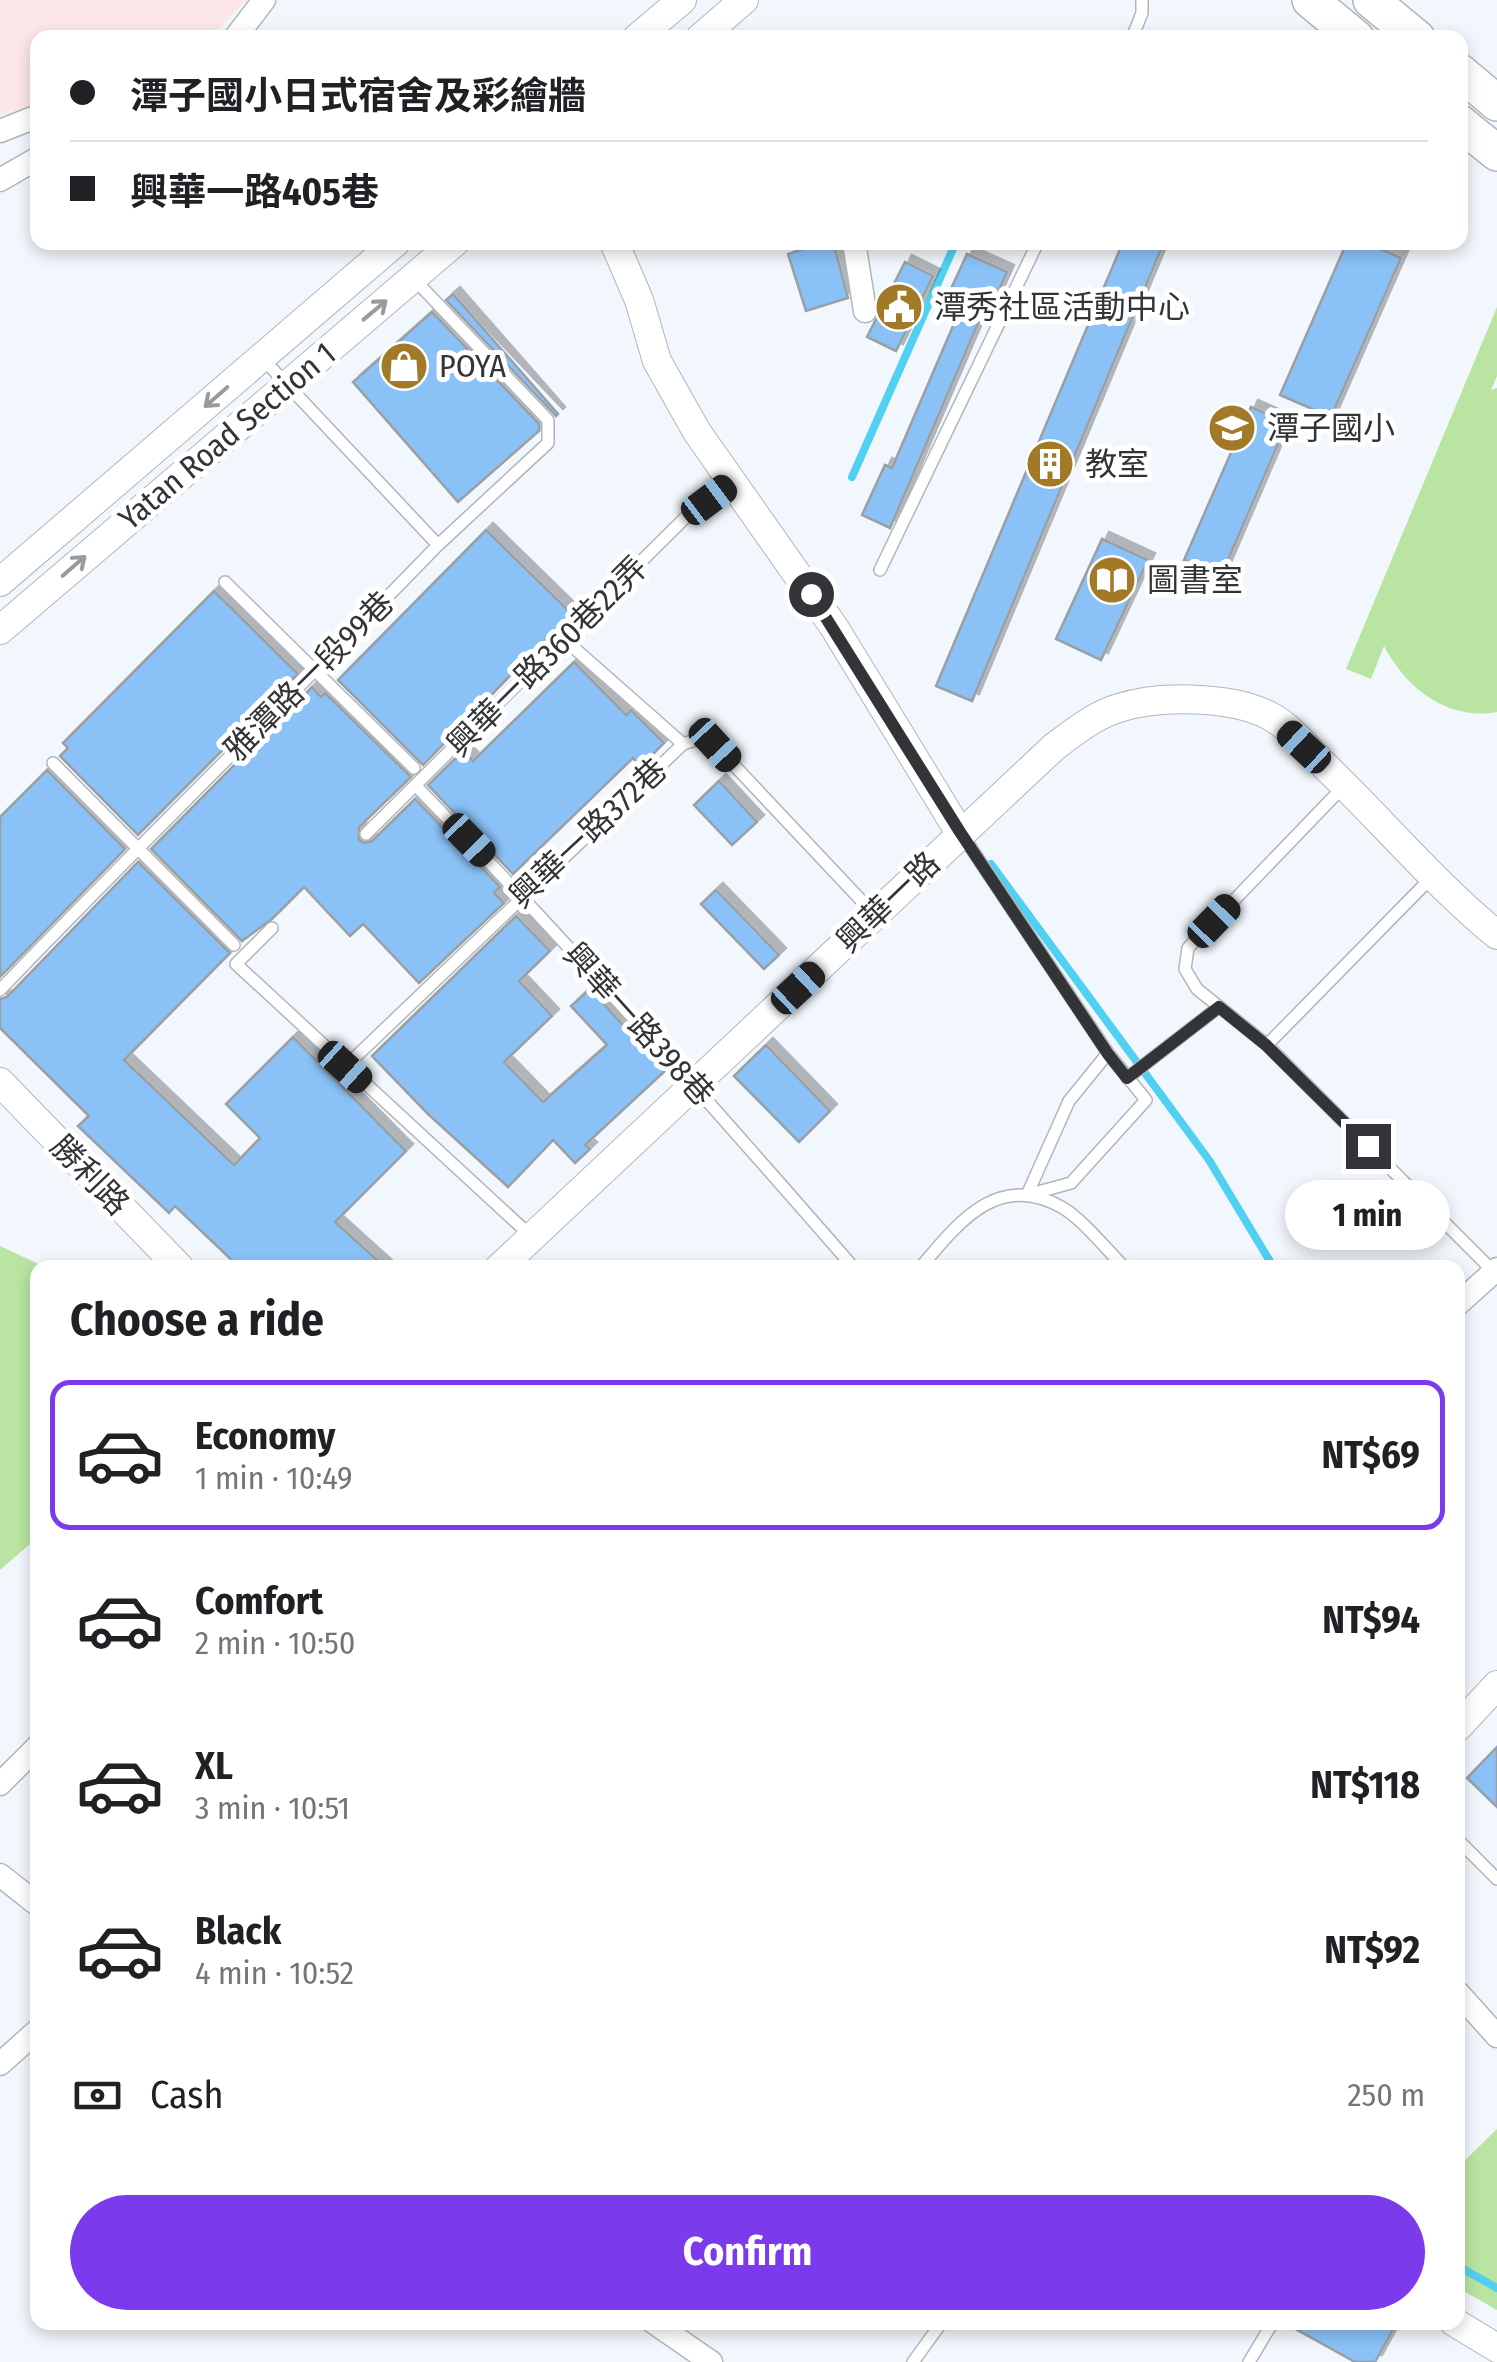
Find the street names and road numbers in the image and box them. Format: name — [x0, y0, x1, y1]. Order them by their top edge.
street label: Yatan Road Section 1 — [111, 334, 343, 538]
street label: 興華一路360巷22弄 — [439, 548, 655, 764]
street label: 雅潭路一段99巷 — [217, 584, 401, 768]
street label: 興華一路372巷 — [502, 751, 674, 915]
street label: 興華一路 — [829, 844, 947, 960]
street label: 興華一路398巷 — [556, 935, 722, 1113]
street label: 勝利路 — [43, 1127, 137, 1223]

